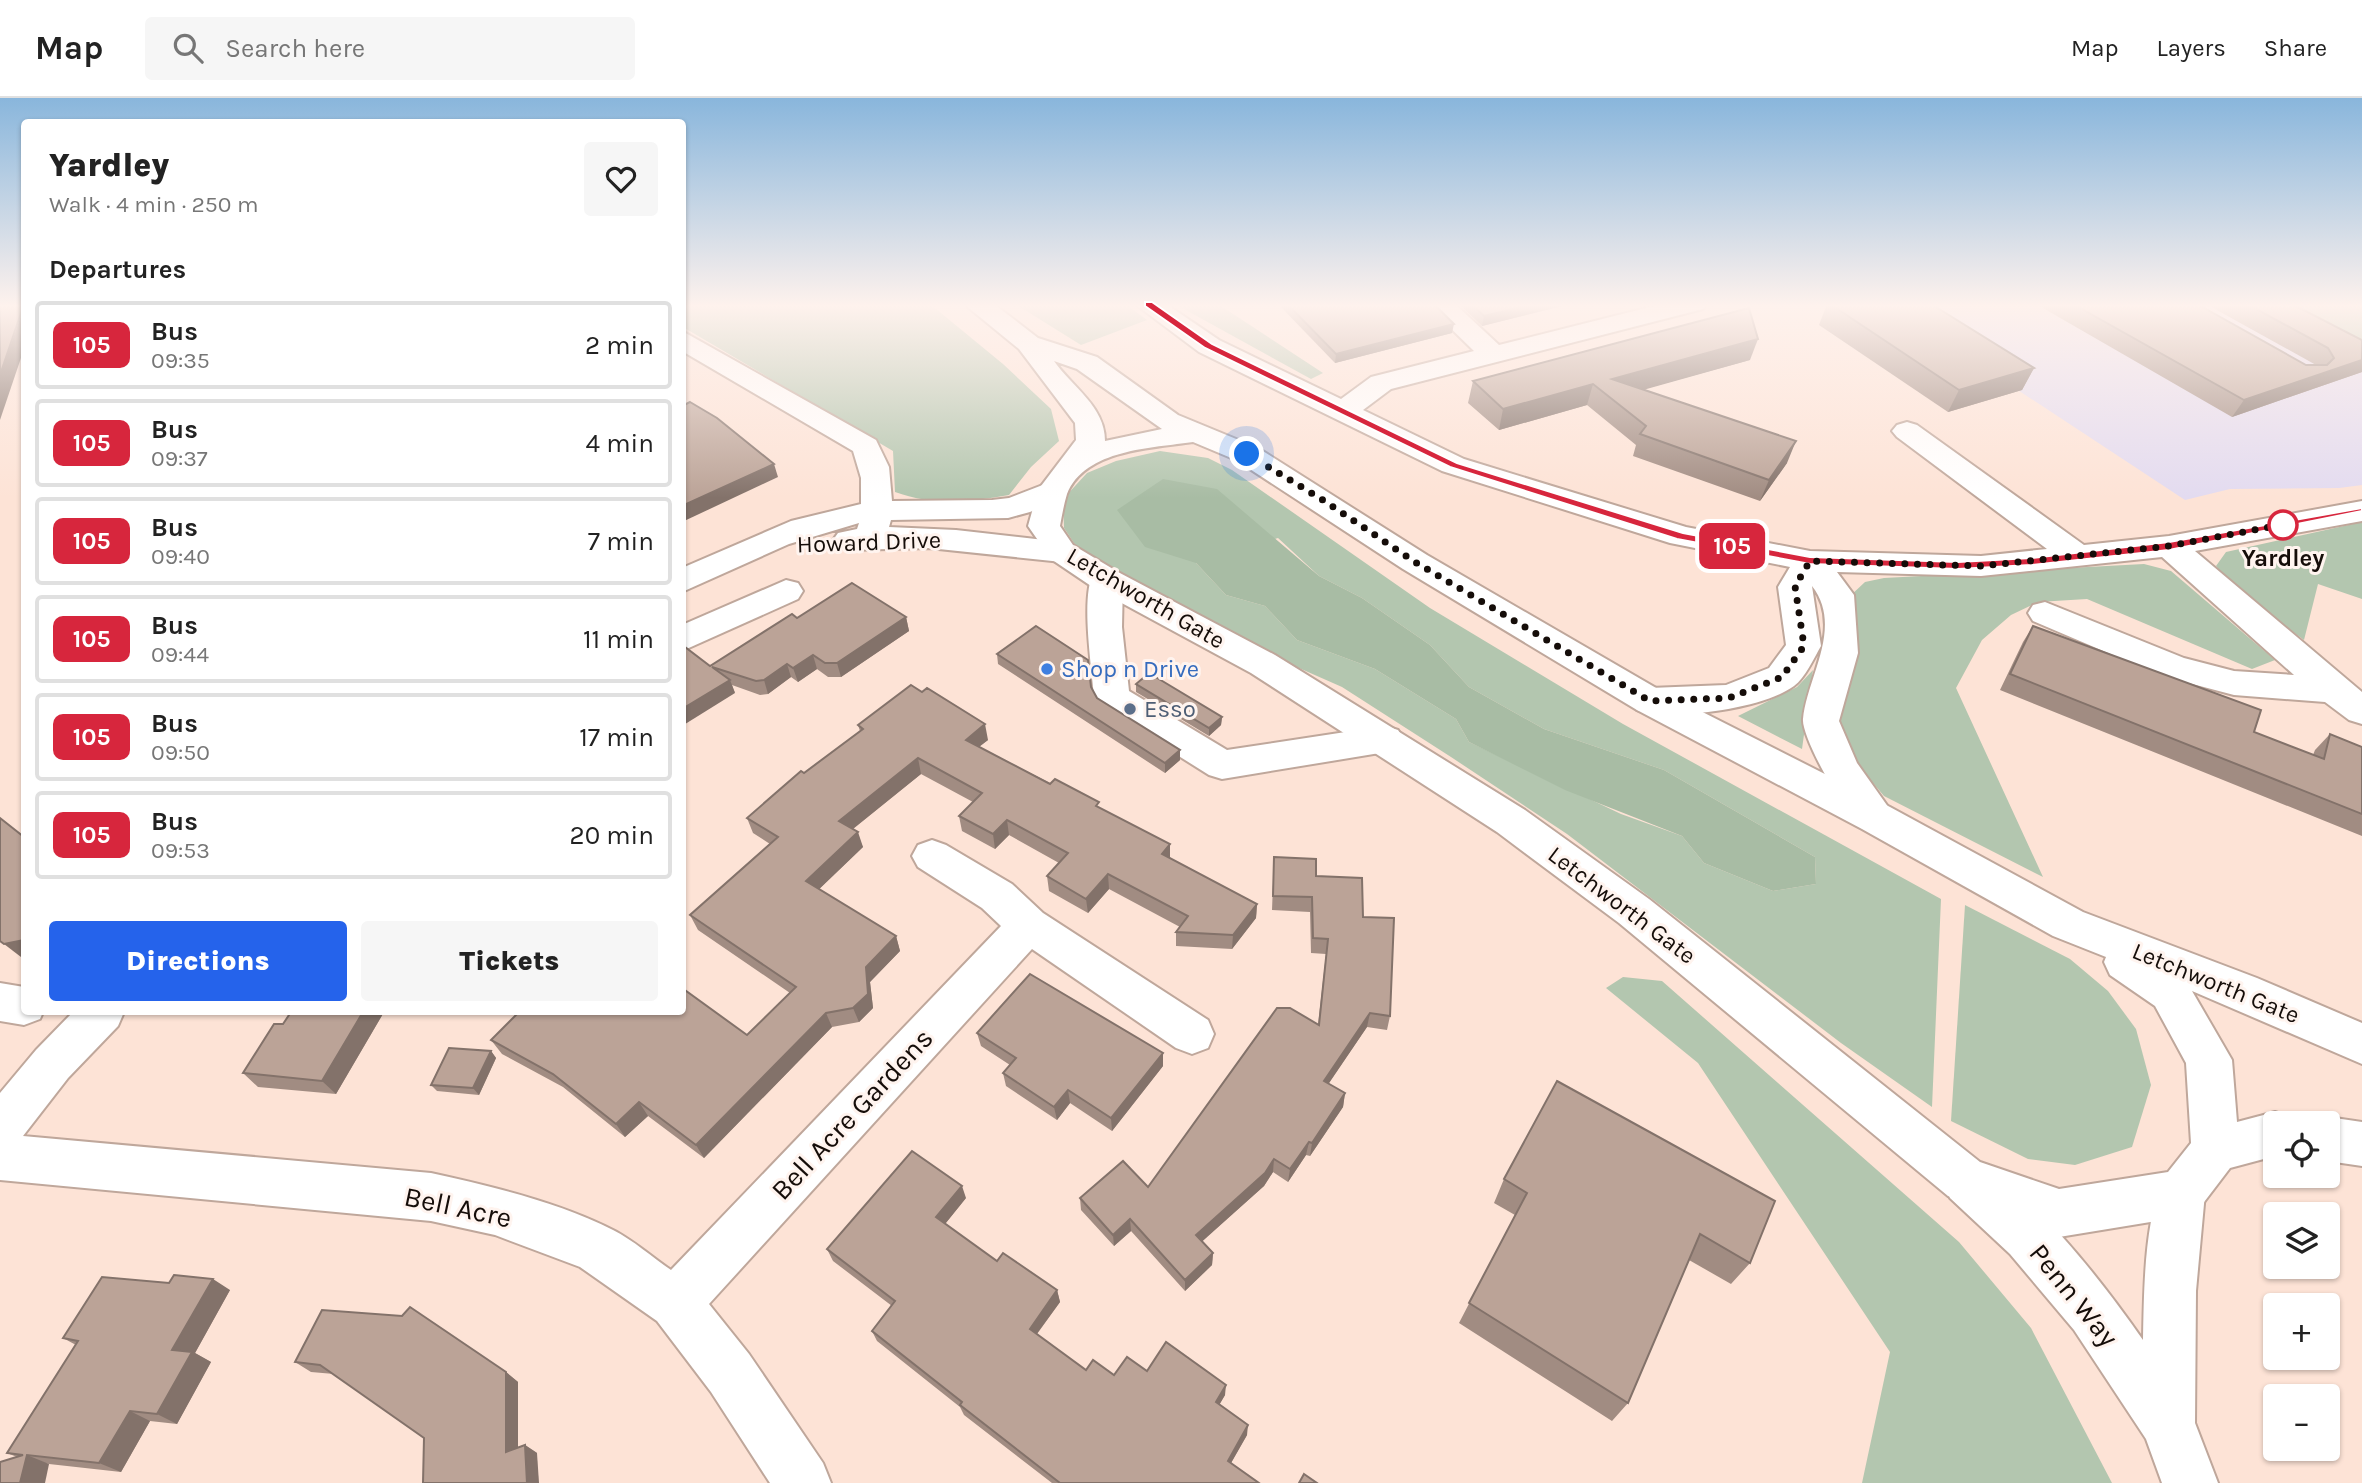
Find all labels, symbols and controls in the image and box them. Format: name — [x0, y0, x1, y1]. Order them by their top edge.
search box — [145, 17, 635, 80]
text: Map — [35, 29, 103, 67]
icon: search — [169, 29, 207, 67]
text: Search here — [225, 33, 365, 64]
text: Map — [2071, 34, 2119, 62]
text: Layers — [2157, 34, 2226, 62]
text: Share — [2264, 34, 2327, 62]
button: heart — [584, 142, 658, 216]
text: Yardley — [49, 146, 169, 184]
text: Walk · 4 min · 250 m — [49, 191, 258, 218]
text: Departures — [49, 254, 186, 285]
text: Bus — [151, 316, 198, 347]
text: 2 min — [585, 330, 654, 361]
text: 105 — [73, 331, 110, 359]
text: 09:35 — [151, 347, 210, 374]
text: Bus — [151, 414, 198, 445]
text: 4 min — [586, 428, 654, 459]
text: 105 — [73, 429, 110, 457]
your location — [1229, 436, 1264, 471]
text: 09:37 — [151, 445, 208, 472]
marker: Yardley — [2268, 510, 2298, 540]
text: Bus — [151, 512, 198, 543]
line badge: 105 — [1692, 523, 1772, 569]
street label: Howard Drive — [796, 525, 942, 559]
text: 7 min — [588, 526, 654, 557]
text: 105 — [73, 527, 110, 555]
text: 105 — [1713, 532, 1751, 560]
street label: Letchworth Gate — [1062, 541, 1230, 655]
text: 09:40 — [151, 543, 210, 570]
place label: Yardley — [2242, 544, 2324, 572]
text: Bus — [151, 610, 198, 641]
text: 11 min — [583, 624, 654, 655]
text: 105 — [73, 625, 110, 653]
text: 09:44 — [151, 641, 209, 668]
place label: Shop n Drive — [1061, 655, 1199, 683]
marker: Shop n Drive — [1039, 661, 1055, 677]
place label: Esso — [1144, 695, 1196, 723]
marker: Esso — [1122, 701, 1138, 717]
text: Bus — [151, 708, 198, 739]
text: 17 min — [579, 722, 654, 753]
text: 105 — [73, 723, 110, 751]
text: 09:50 — [151, 739, 210, 766]
text: Bus — [151, 806, 198, 837]
text: 20 min — [570, 820, 654, 851]
text: 105 — [73, 821, 110, 849]
text: 09:53 — [151, 837, 210, 864]
street label: Letchworth Gate — [1543, 840, 1701, 970]
button: Directions — [49, 921, 347, 1001]
button: Tickets — [361, 921, 658, 1001]
street label: Letchworth Gate — [2128, 937, 2304, 1029]
street label: Bell Acre Gardens — [764, 1022, 940, 1206]
map controls — [2263, 1111, 2340, 1461]
button: locate — [2263, 1111, 2340, 1188]
street label: Bell Acre — [401, 1180, 515, 1234]
button: layers — [2263, 1202, 2340, 1279]
street label: Penn Way — [2023, 1237, 2125, 1353]
button: + — [2263, 1293, 2340, 1370]
button: − — [2263, 1384, 2340, 1461]

